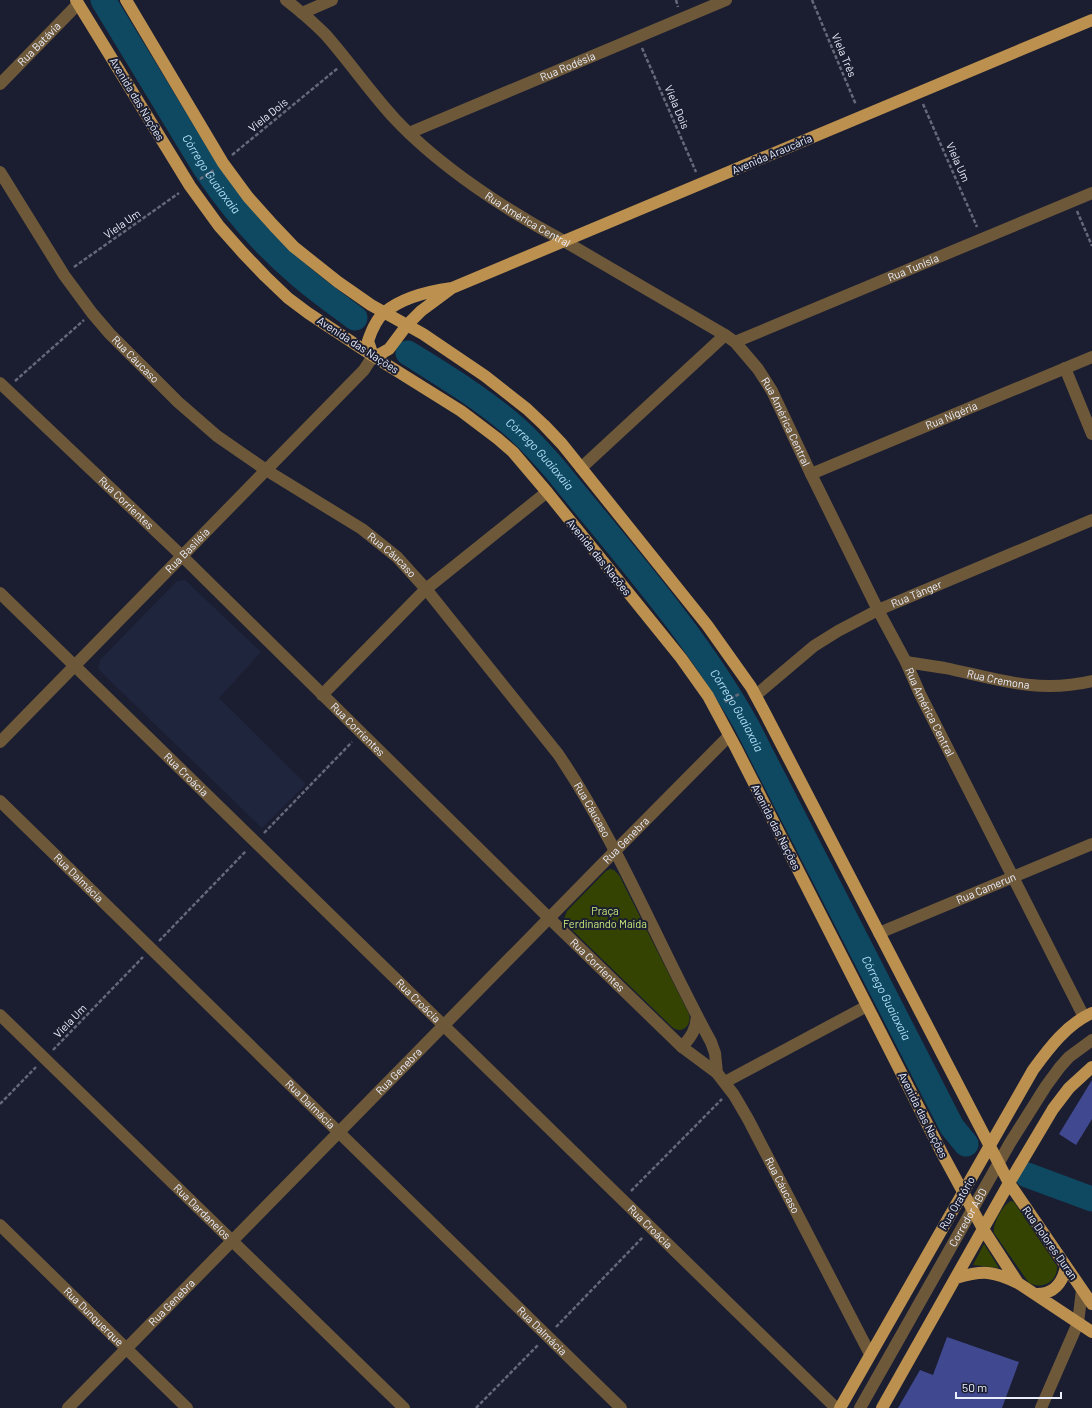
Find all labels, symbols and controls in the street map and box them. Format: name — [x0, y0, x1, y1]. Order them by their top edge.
street label: Rua Batávia — [15, 19, 63, 68]
street label: Viela Três — [829, 31, 859, 79]
street label: Rua Rodésia — [538, 49, 597, 83]
street label: Avenida das Nações — [107, 55, 167, 143]
street label: Viela Dois — [662, 83, 693, 131]
street label: Viela Dois — [246, 95, 290, 134]
water label: Córrego Guaiaxaia — [180, 131, 244, 216]
street label: Avenida Araucária — [730, 131, 814, 176]
street label: Viela Um — [944, 140, 973, 184]
street label: Rua América Central — [483, 189, 573, 249]
street label: Viela Um — [101, 206, 143, 241]
street label: Rua Tunísia — [885, 251, 940, 284]
street label: Avenida das Nações — [315, 313, 402, 376]
street label: Rua Cáucaso — [109, 333, 162, 385]
street label: Rua América Central — [759, 375, 813, 468]
street label: Rua Nigéria — [923, 399, 979, 432]
water label: Córrego Guaiaxaia — [504, 415, 577, 492]
street label: Rua Corrientes — [96, 473, 157, 532]
street label: Avenida das Nações — [565, 516, 634, 598]
street label: Rua Basiléia — [162, 525, 212, 575]
street label: Rua Cáucaso — [365, 529, 419, 580]
street label: Rua Tânger — [889, 577, 944, 610]
street label: Rua América Central — [903, 665, 957, 758]
water label: Córrego Guaiaxaia — [708, 666, 767, 754]
street label: Rua Cremona — [966, 666, 1030, 691]
street label: Rua Corrientes — [328, 700, 388, 758]
street label: Rua Croácia — [162, 750, 211, 799]
street label: Rua Cáucaso — [572, 780, 613, 839]
street label: Avenida das Nações — [749, 782, 804, 872]
street label: Rua Genebra — [600, 814, 651, 866]
street label: Rua Dalmácia — [52, 850, 107, 905]
street label: Rua Camerun — [954, 870, 1018, 906]
park label: Praça Ferdinando Maida — [563, 904, 647, 930]
street label: Rua Corrientes — [568, 935, 628, 994]
water label: Córrego Guaiaxaia — [860, 953, 914, 1042]
street label: Rua Croácia — [394, 976, 443, 1025]
street label: Viela Um — [50, 1001, 89, 1040]
street label: Rua Genebra — [373, 1045, 424, 1097]
street label: Avenida das Nações — [896, 1070, 951, 1160]
street label: Rua Dalmácia — [283, 1077, 338, 1131]
street label: Rua Cáucaso — [763, 1155, 803, 1215]
street label: Rua Oratório — [936, 1174, 977, 1232]
street label: Rua Dardanelos — [171, 1181, 234, 1242]
street label: Corredor ABD — [946, 1185, 989, 1249]
street label: Rua Croácia — [626, 1202, 675, 1251]
street label: Rua Dolores Duran — [1020, 1203, 1081, 1282]
street label: Rua Genebra — [146, 1276, 197, 1328]
street label: Rua Dunquerque — [61, 1284, 127, 1348]
street label: Rua Dalmácia — [515, 1303, 570, 1358]
scale bar — [956, 1374, 1061, 1400]
text: 50 m — [962, 1380, 987, 1394]

